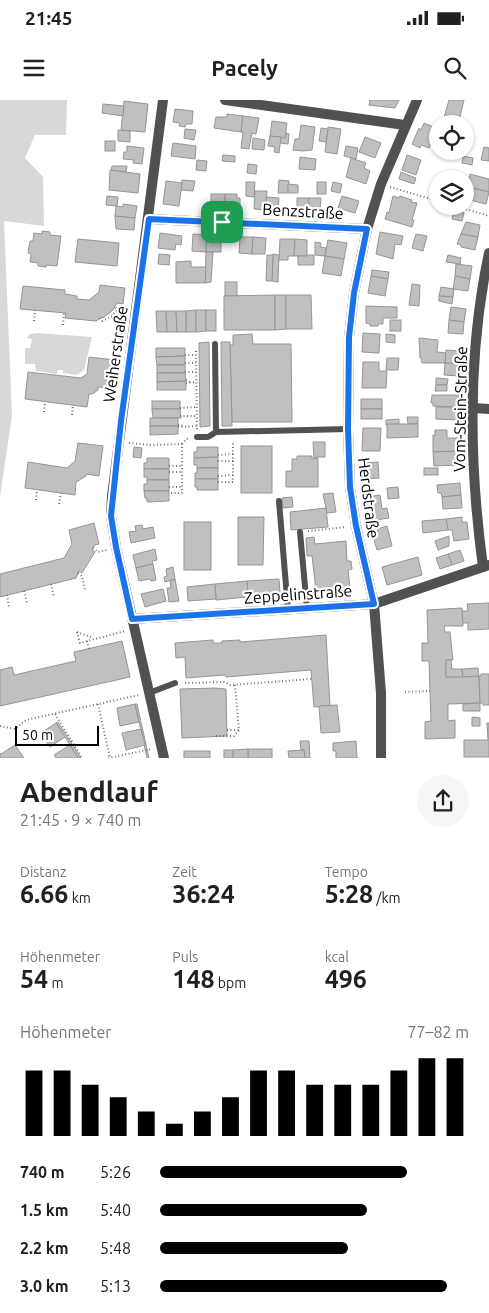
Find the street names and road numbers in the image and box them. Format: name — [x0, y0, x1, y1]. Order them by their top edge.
street label: Benzstraße — [262, 200, 344, 222]
street label: Weiherstraße — [99, 305, 131, 403]
street label: Vom-Stein-Straße — [450, 346, 470, 472]
street label: Herdstraße — [355, 457, 383, 539]
street label: Zeppelinstraße — [243, 581, 353, 607]

